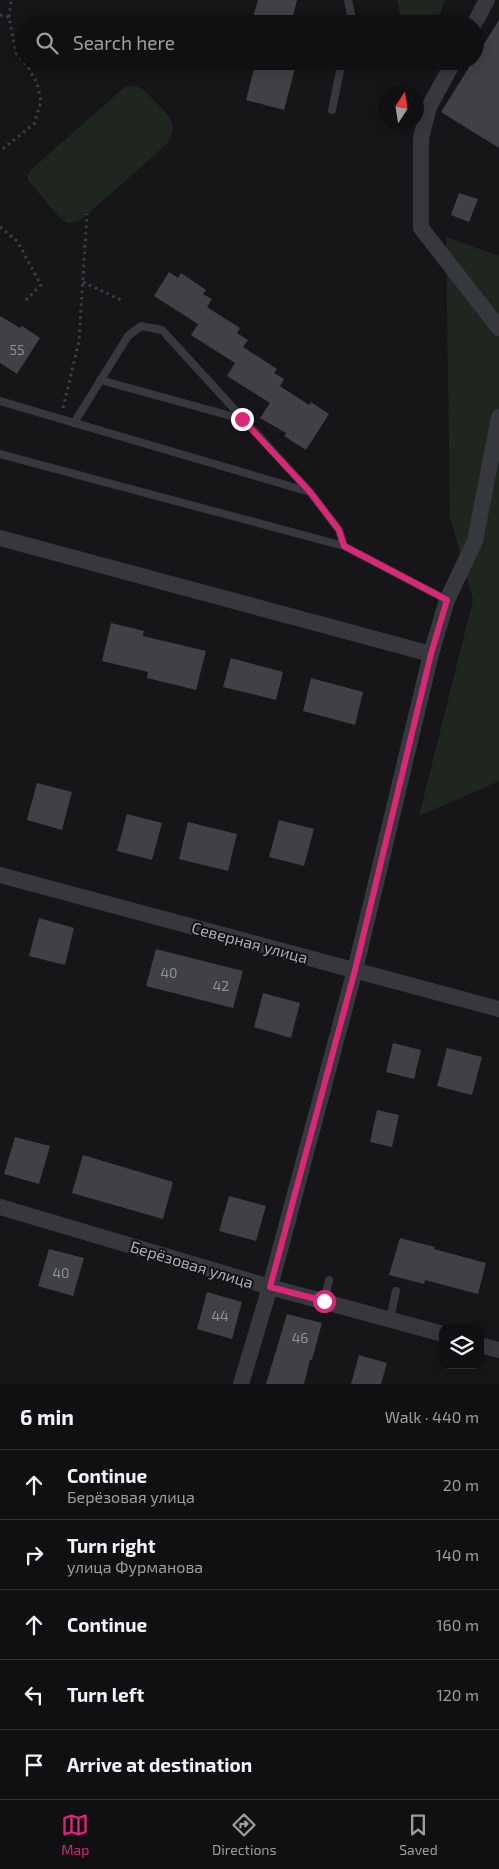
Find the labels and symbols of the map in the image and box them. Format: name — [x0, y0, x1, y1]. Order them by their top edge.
north arrow — [379, 85, 424, 130]
house number: 55 — [9, 341, 25, 358]
route end — [231, 408, 254, 431]
street label: Северная улица — [190, 917, 310, 968]
house number: 40 — [160, 964, 178, 981]
house number: 42 — [213, 977, 229, 994]
street label: Берёзовая улица — [128, 1236, 256, 1293]
house number: 40 — [52, 1264, 70, 1281]
route start — [313, 1290, 336, 1313]
house number: 44 — [211, 1307, 229, 1324]
house number: 46 — [292, 1329, 308, 1346]

